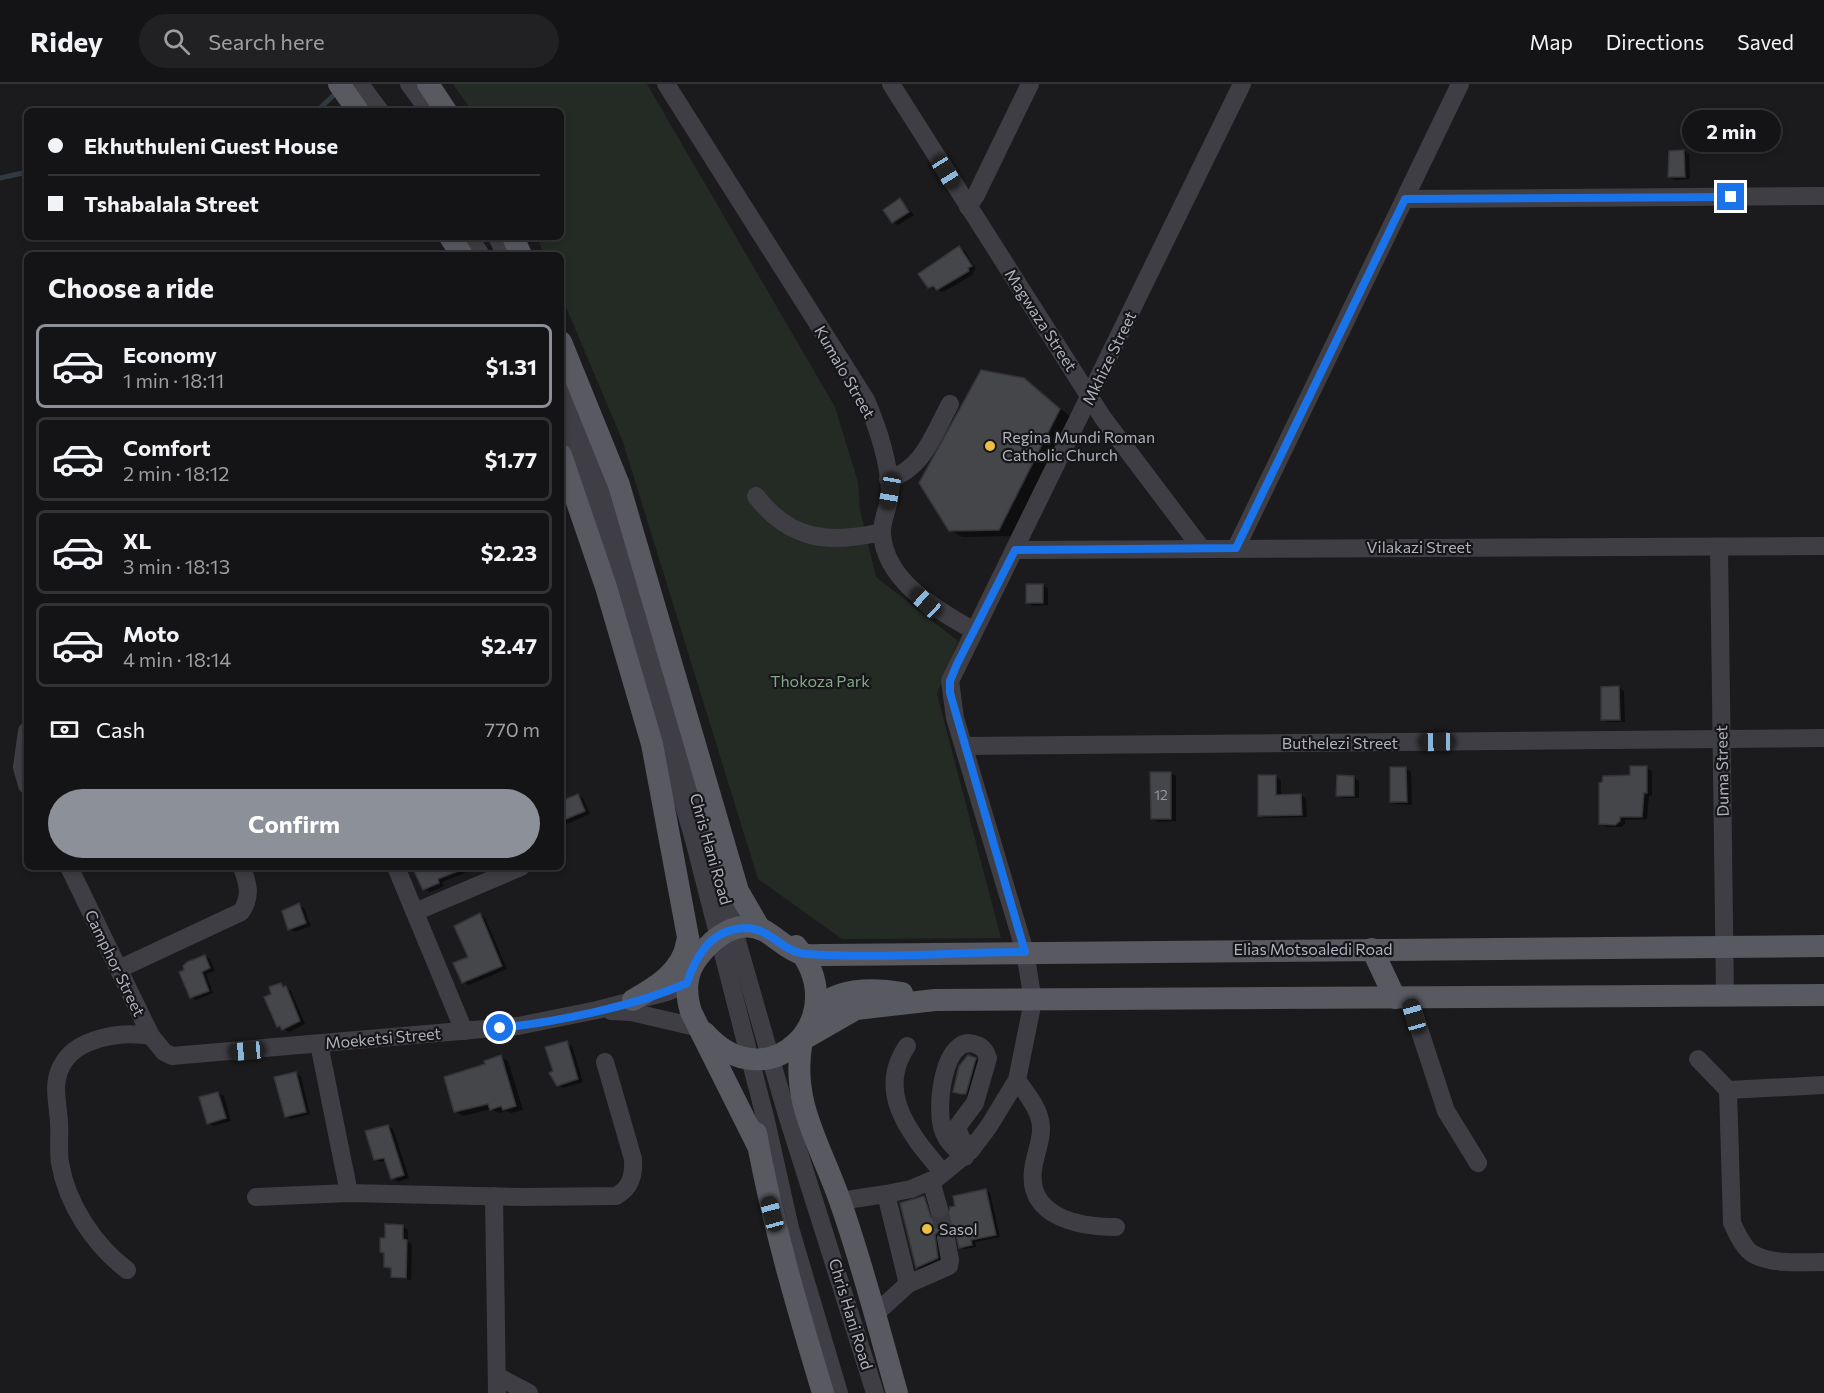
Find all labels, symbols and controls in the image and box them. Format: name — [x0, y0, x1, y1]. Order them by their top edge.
search box — [139, 14, 559, 68]
text: Ridey — [30, 24, 103, 58]
icon: search — [160, 25, 193, 58]
text: Search here — [208, 28, 325, 55]
text: Map — [1530, 29, 1573, 54]
text: Directions — [1606, 29, 1704, 54]
text: Saved — [1737, 29, 1794, 54]
callout: 2 min — [1682, 110, 1780, 152]
text: 2 min — [1707, 119, 1756, 143]
text: Ekhuthuleni Guest House — [84, 132, 338, 159]
car — [929, 152, 963, 192]
route end — [1717, 183, 1744, 210]
text: Tshabalala Street — [84, 190, 259, 217]
street label: Magwaza Street — [1001, 265, 1082, 375]
text: Choose a ride — [48, 271, 214, 304]
street label: Mkhize Street — [1078, 307, 1140, 408]
street label: Kumalo Street — [811, 322, 880, 422]
icon: car — [51, 339, 105, 393]
text: Economy — [123, 341, 217, 368]
text: $1.31 — [486, 353, 537, 380]
text: 1 min · 18:11 — [123, 368, 224, 392]
place label: Regina Mundi Roman Catholic Church — [1002, 427, 1155, 464]
icon: car — [51, 432, 105, 486]
text: Comfort — [123, 434, 211, 461]
marker: Regina Mundi Roman Catholic Church — [983, 439, 997, 453]
text: $1.77 — [485, 446, 537, 473]
text: 2 min · 18:12 — [123, 461, 229, 485]
car — [878, 472, 902, 510]
icon: car — [51, 525, 105, 579]
text: XL — [123, 527, 151, 554]
street label: Vilakazi Street — [1367, 537, 1472, 556]
text: $2.23 — [481, 539, 537, 566]
text: 3 min · 18:13 — [123, 554, 230, 578]
car — [907, 584, 945, 622]
icon: car — [51, 618, 105, 672]
text: Moto — [123, 620, 179, 647]
text: $2.47 — [481, 632, 537, 659]
text: 4 min · 18:14 — [123, 647, 231, 671]
park label: Thokoza Park — [770, 671, 870, 690]
icon: cash — [48, 713, 81, 746]
text: Cash — [96, 716, 145, 743]
text: 770 m — [485, 717, 540, 741]
street label: Duma Street — [1711, 725, 1732, 817]
street label: Buthelezi Street — [1282, 733, 1399, 752]
car — [1419, 733, 1455, 751]
house number: 12 — [1154, 786, 1168, 803]
button: Confirm — [48, 789, 540, 858]
street label: Chris Hani Road — [686, 791, 736, 907]
street label: Camphor Street — [81, 906, 150, 1020]
street label: Elias Motsoaledi Road — [1233, 939, 1393, 958]
car — [1400, 996, 1428, 1036]
route start — [486, 1014, 513, 1041]
street label: Moeketsi Street — [324, 1023, 442, 1052]
car — [228, 1040, 266, 1062]
car — [759, 1194, 785, 1234]
place label: Sasol — [939, 1219, 978, 1238]
marker: Sasol — [920, 1222, 934, 1236]
street label: Chris Hani Road — [826, 1256, 877, 1372]

